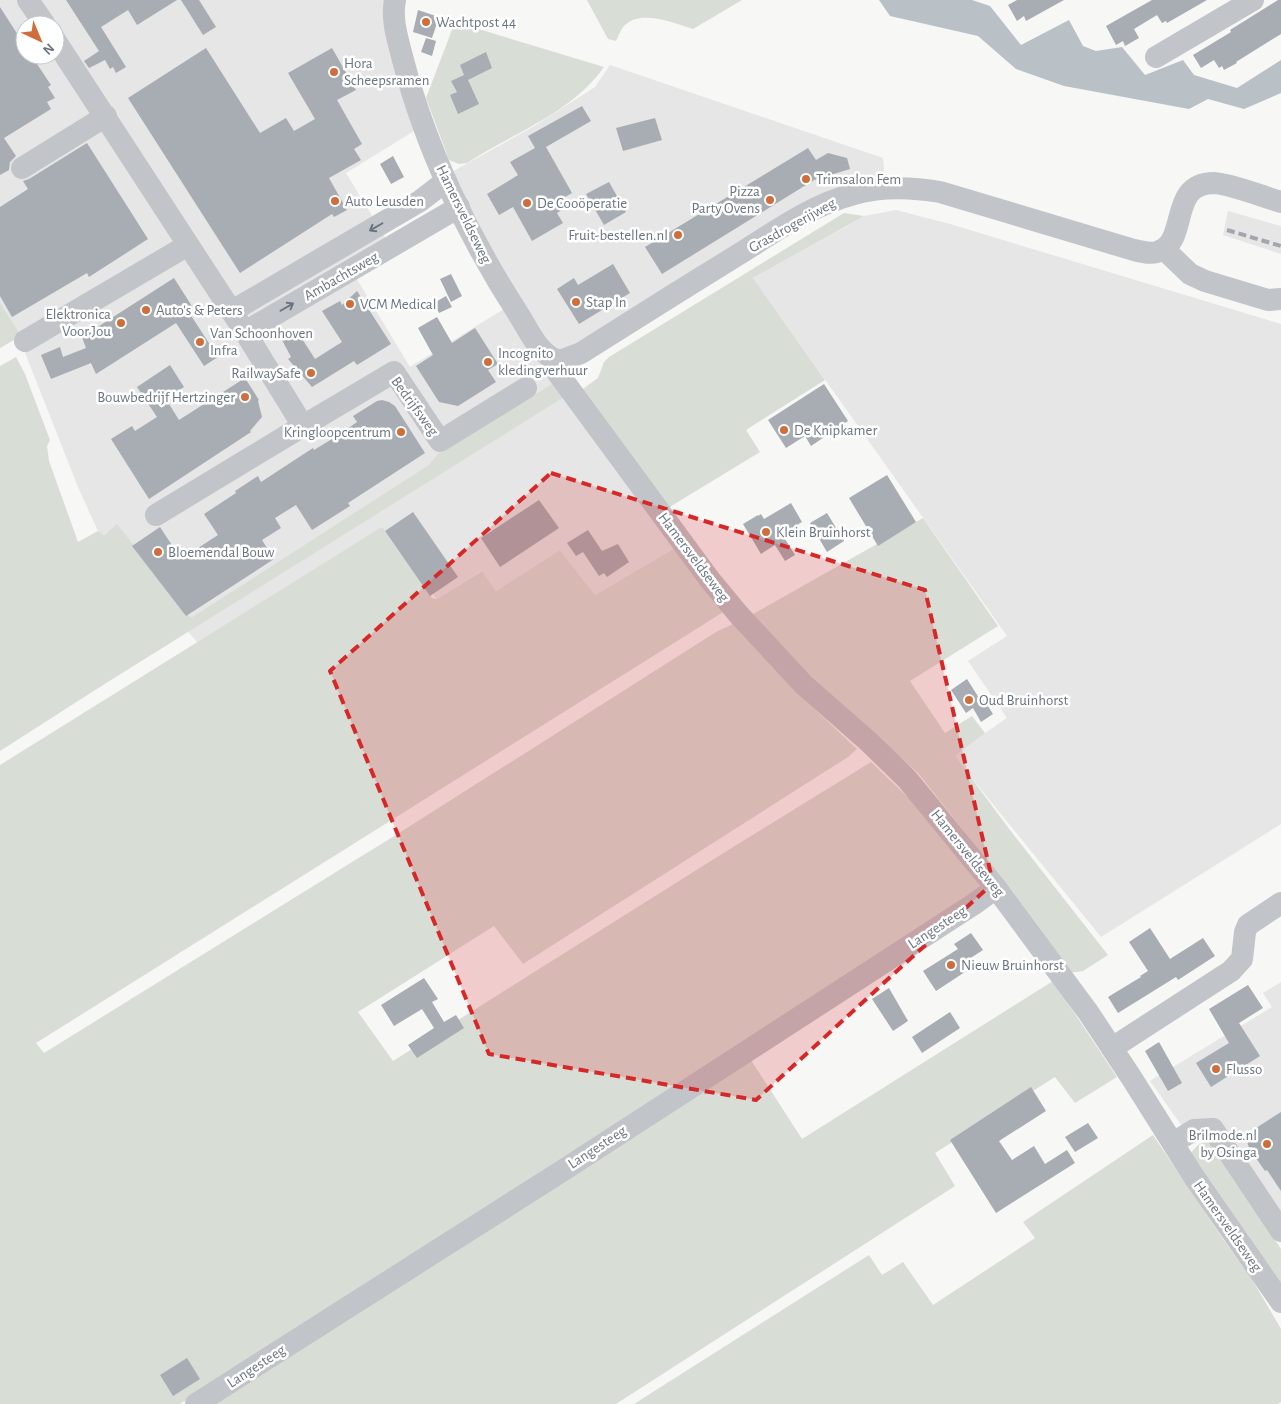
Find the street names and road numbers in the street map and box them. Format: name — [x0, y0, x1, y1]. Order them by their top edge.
street label: Hamersveldseweg — [433, 163, 494, 266]
street label: Grasdrogerijweg — [746, 195, 839, 255]
street label: Ambachtsweg — [302, 249, 382, 304]
street label: Bedrijfsweg — [388, 374, 441, 439]
street label: Hamersveldseweg — [655, 510, 732, 605]
street label: Hamersveldseweg — [928, 807, 1008, 900]
street label: Langesteeg — [905, 903, 970, 952]
street label: Langesteeg — [565, 1123, 630, 1172]
street label: Hamersveldseweg — [1191, 1178, 1265, 1275]
street label: Langesteeg — [224, 1342, 289, 1391]

